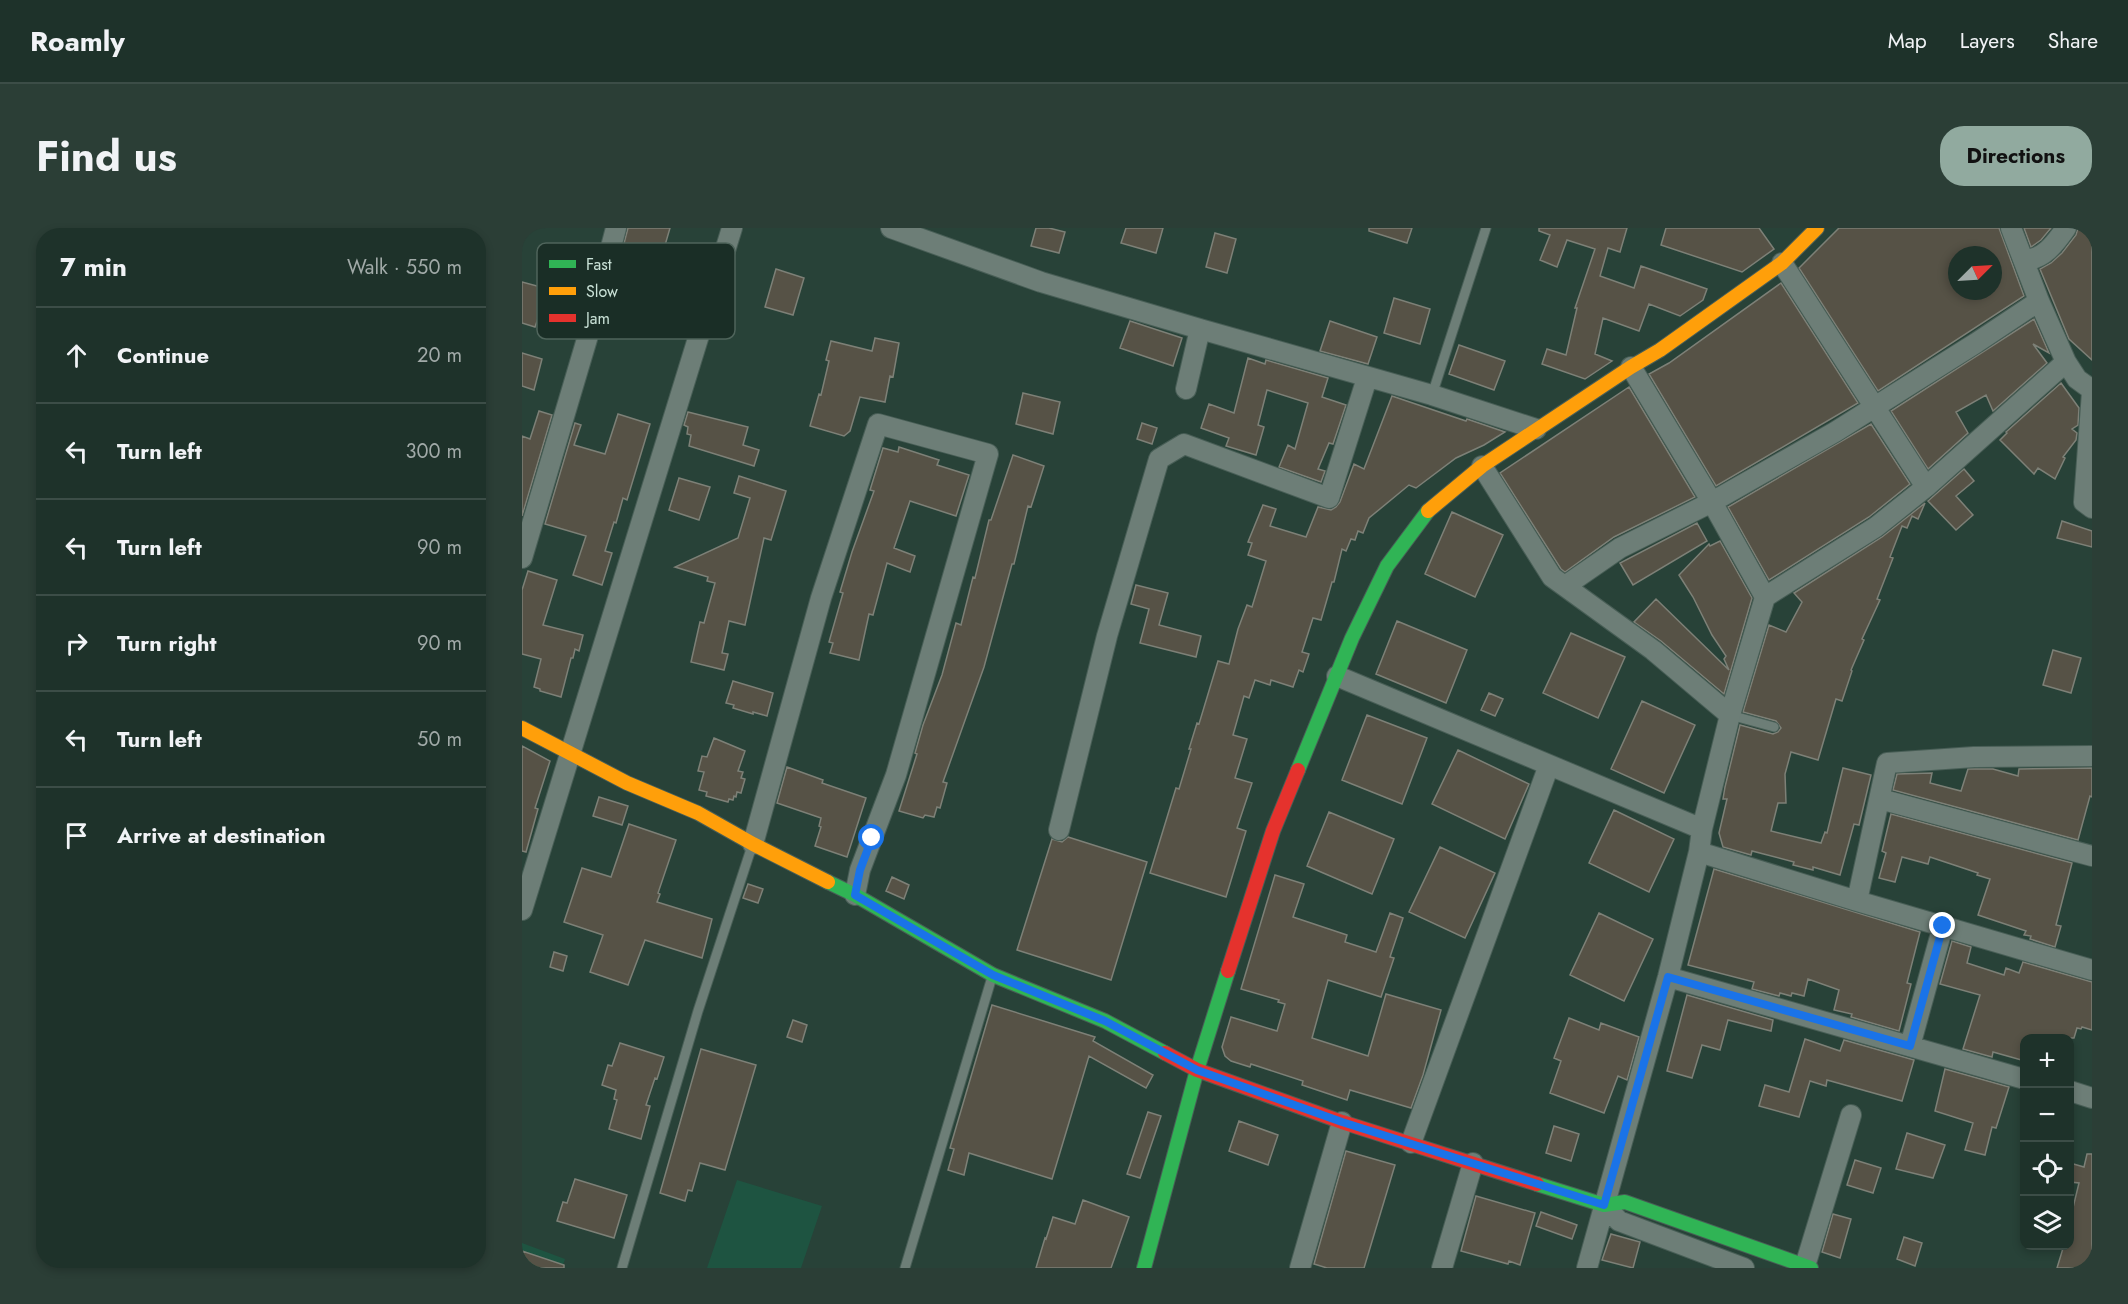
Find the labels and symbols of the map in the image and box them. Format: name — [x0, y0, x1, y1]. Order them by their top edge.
legend — [537, 243, 735, 339]
north arrow — [1948, 246, 2002, 300]
text: Fast — [586, 253, 612, 276]
text: Slow — [586, 280, 618, 303]
text: Jam — [584, 307, 610, 330]
route start — [858, 824, 884, 850]
route end — [1929, 912, 1955, 938]

